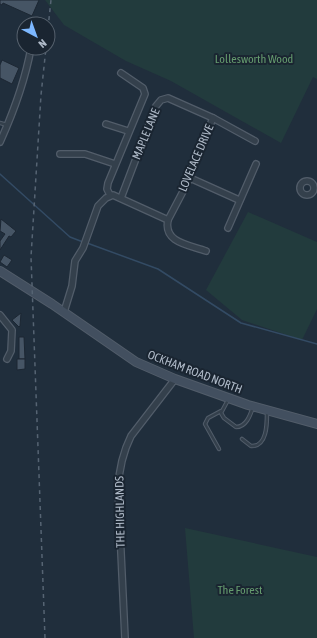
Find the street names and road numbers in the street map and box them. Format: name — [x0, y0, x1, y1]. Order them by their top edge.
street label: MAPLE LANE — [129, 106, 163, 162]
street label: LOVELACE DRIVE — [176, 122, 216, 194]
street label: OCKHAM ROAD NORTH — [146, 347, 244, 397]
street label: THE HIGHLANDS — [112, 476, 128, 548]

